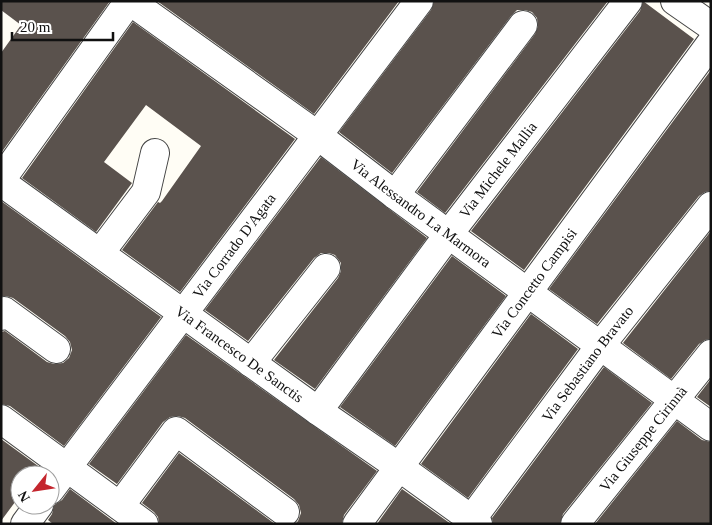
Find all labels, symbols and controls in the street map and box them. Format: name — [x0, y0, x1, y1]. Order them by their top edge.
scale bar — [12, 10, 114, 42]
text: 20 m — [20, 19, 51, 35]
street label: Via Michele Mallia — [456, 118, 540, 221]
street label: Via Alessandro La Marmora — [348, 156, 494, 271]
street label: Via Corrado D'Agata — [190, 190, 279, 301]
street label: Via Concetto Campisi — [489, 225, 580, 341]
street label: Via Francesco De Sanctis — [172, 303, 306, 406]
street label: Via Sebastiano Bravato — [539, 303, 637, 425]
street label: Via Giuseppe Cirinnà — [596, 383, 690, 495]
north arrow — [10, 465, 60, 515]
text: N — [15, 488, 33, 504]

